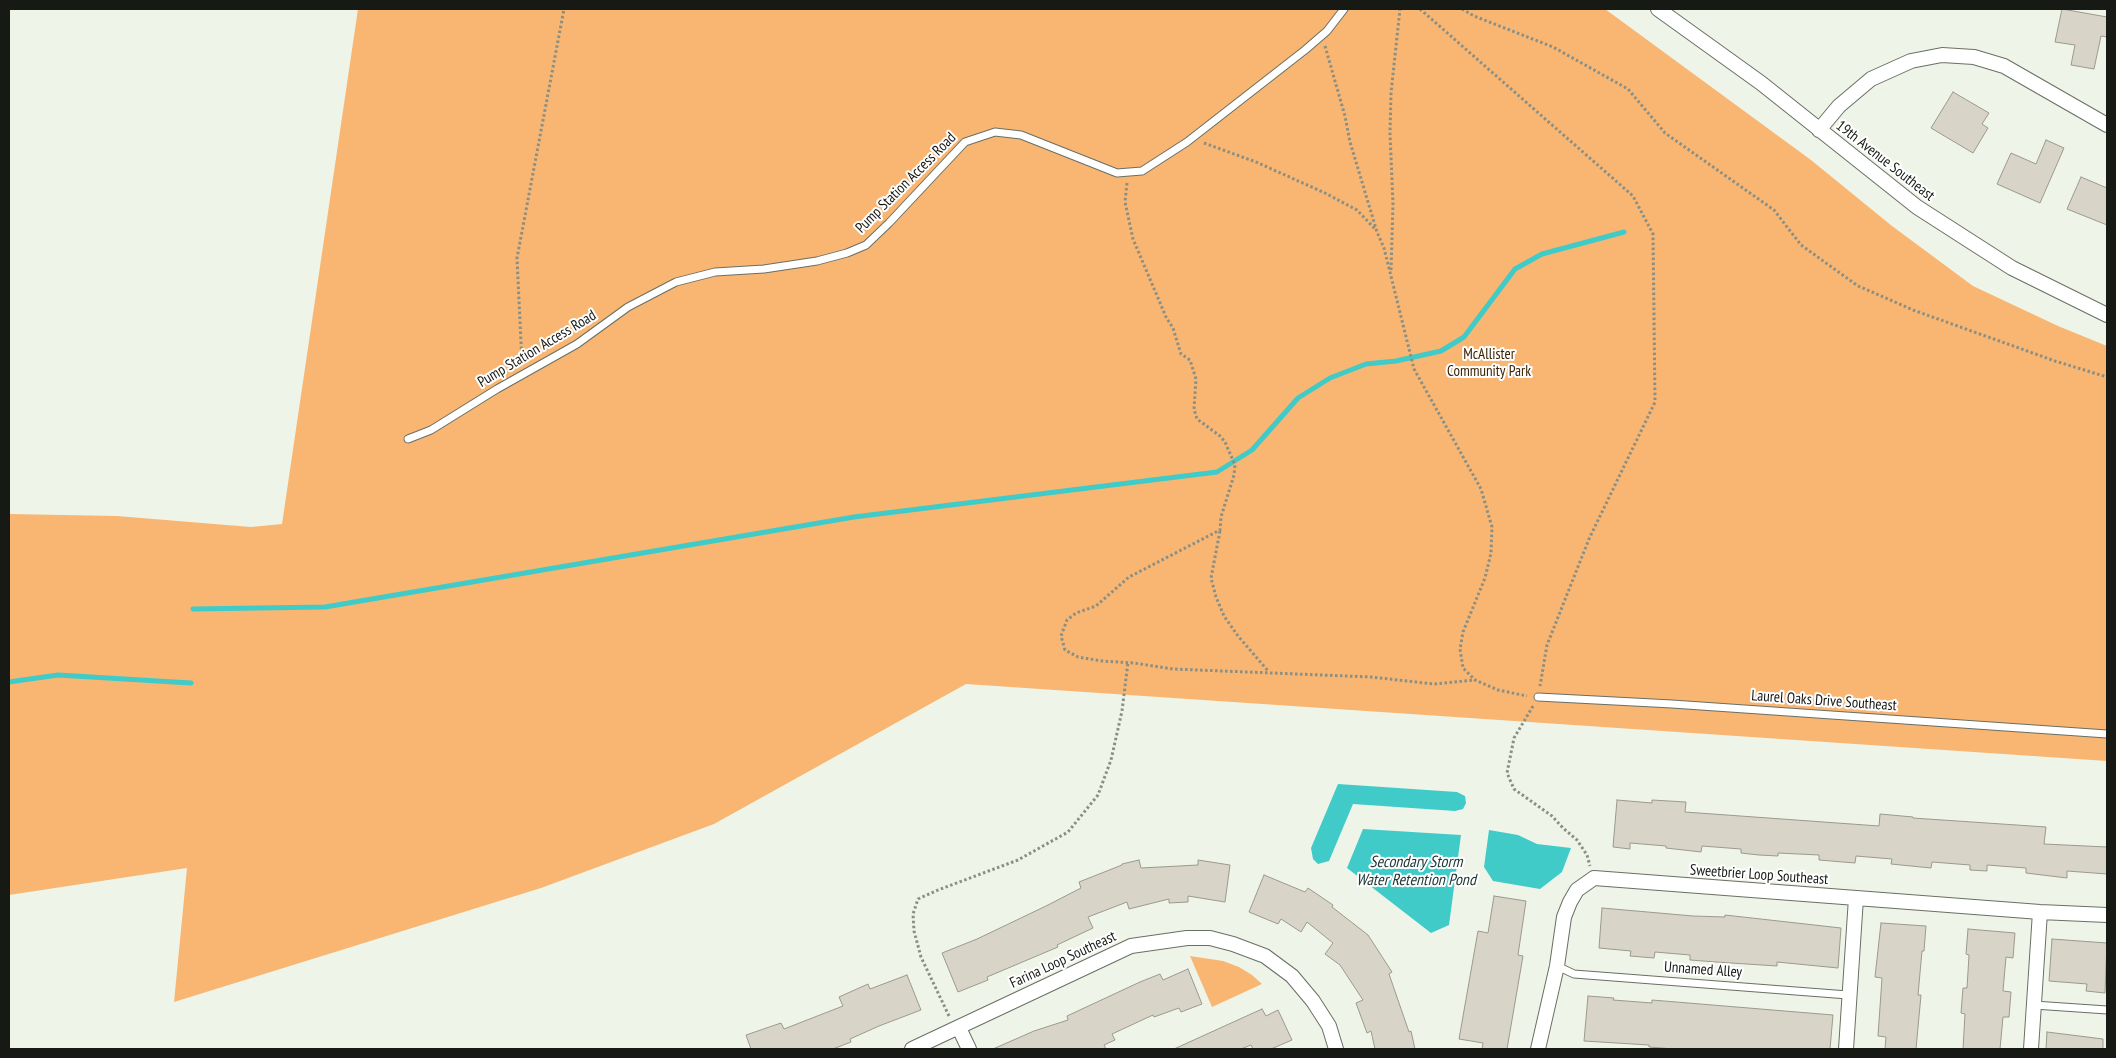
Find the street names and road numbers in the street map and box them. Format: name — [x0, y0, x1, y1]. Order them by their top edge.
street label: 19th Avenue Southeast — [1832, 117, 1938, 205]
street label: Pump Station Access Road — [852, 129, 960, 237]
street label: Pump Station Access Road — [475, 307, 599, 391]
street label: Laurel Oaks Drive Southeast — [1751, 687, 1897, 715]
street label: Sweetbrier Loop Southeast — [1689, 861, 1829, 889]
street label: Farina Loop Southeast — [1007, 928, 1119, 992]
street label: Unnamed Alley — [1663, 958, 1743, 982]

